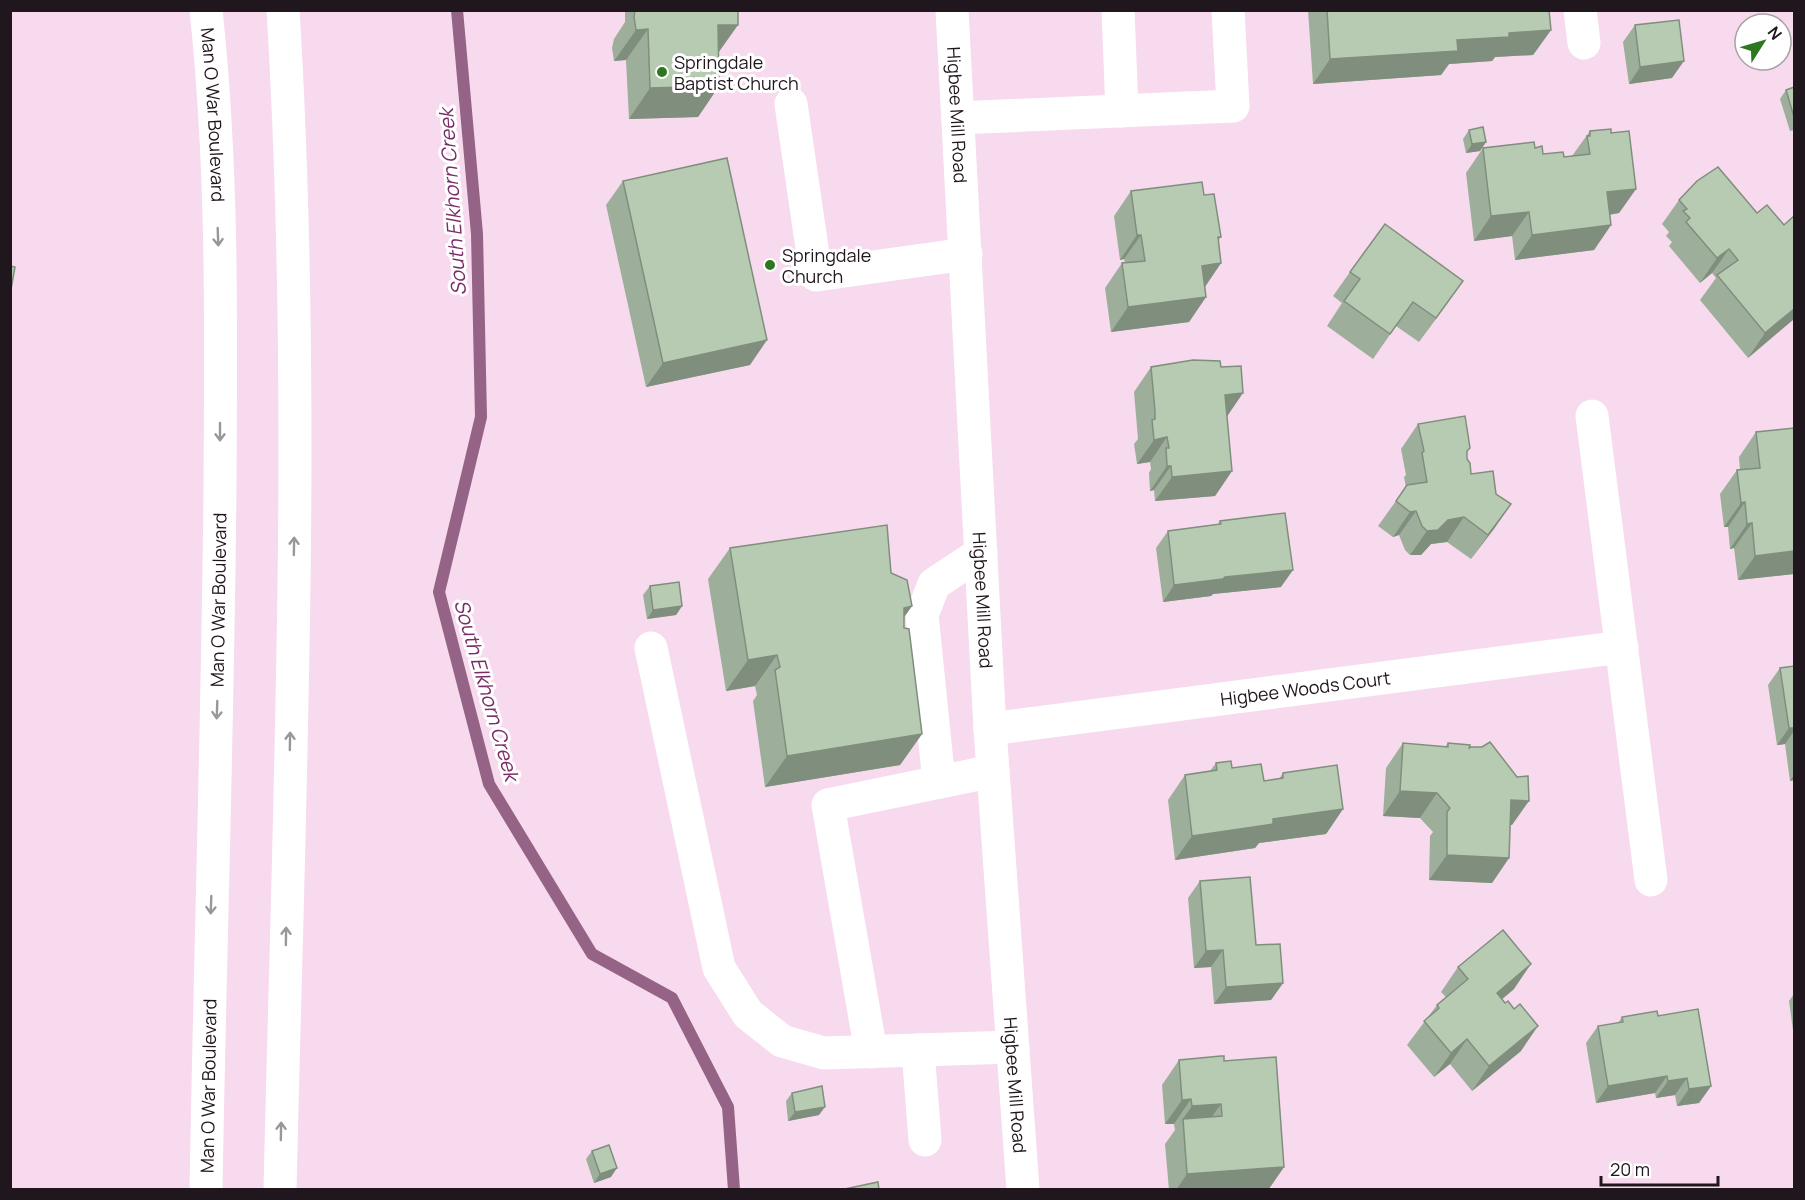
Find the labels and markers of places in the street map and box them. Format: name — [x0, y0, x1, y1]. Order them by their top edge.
place label: Springdale Baptist Church — [674, 50, 799, 95]
marker: Springdale Baptist Church — [655, 65, 669, 79]
place label: Springdale Church — [782, 243, 871, 288]
marker: Springdale Church — [763, 258, 777, 272]

